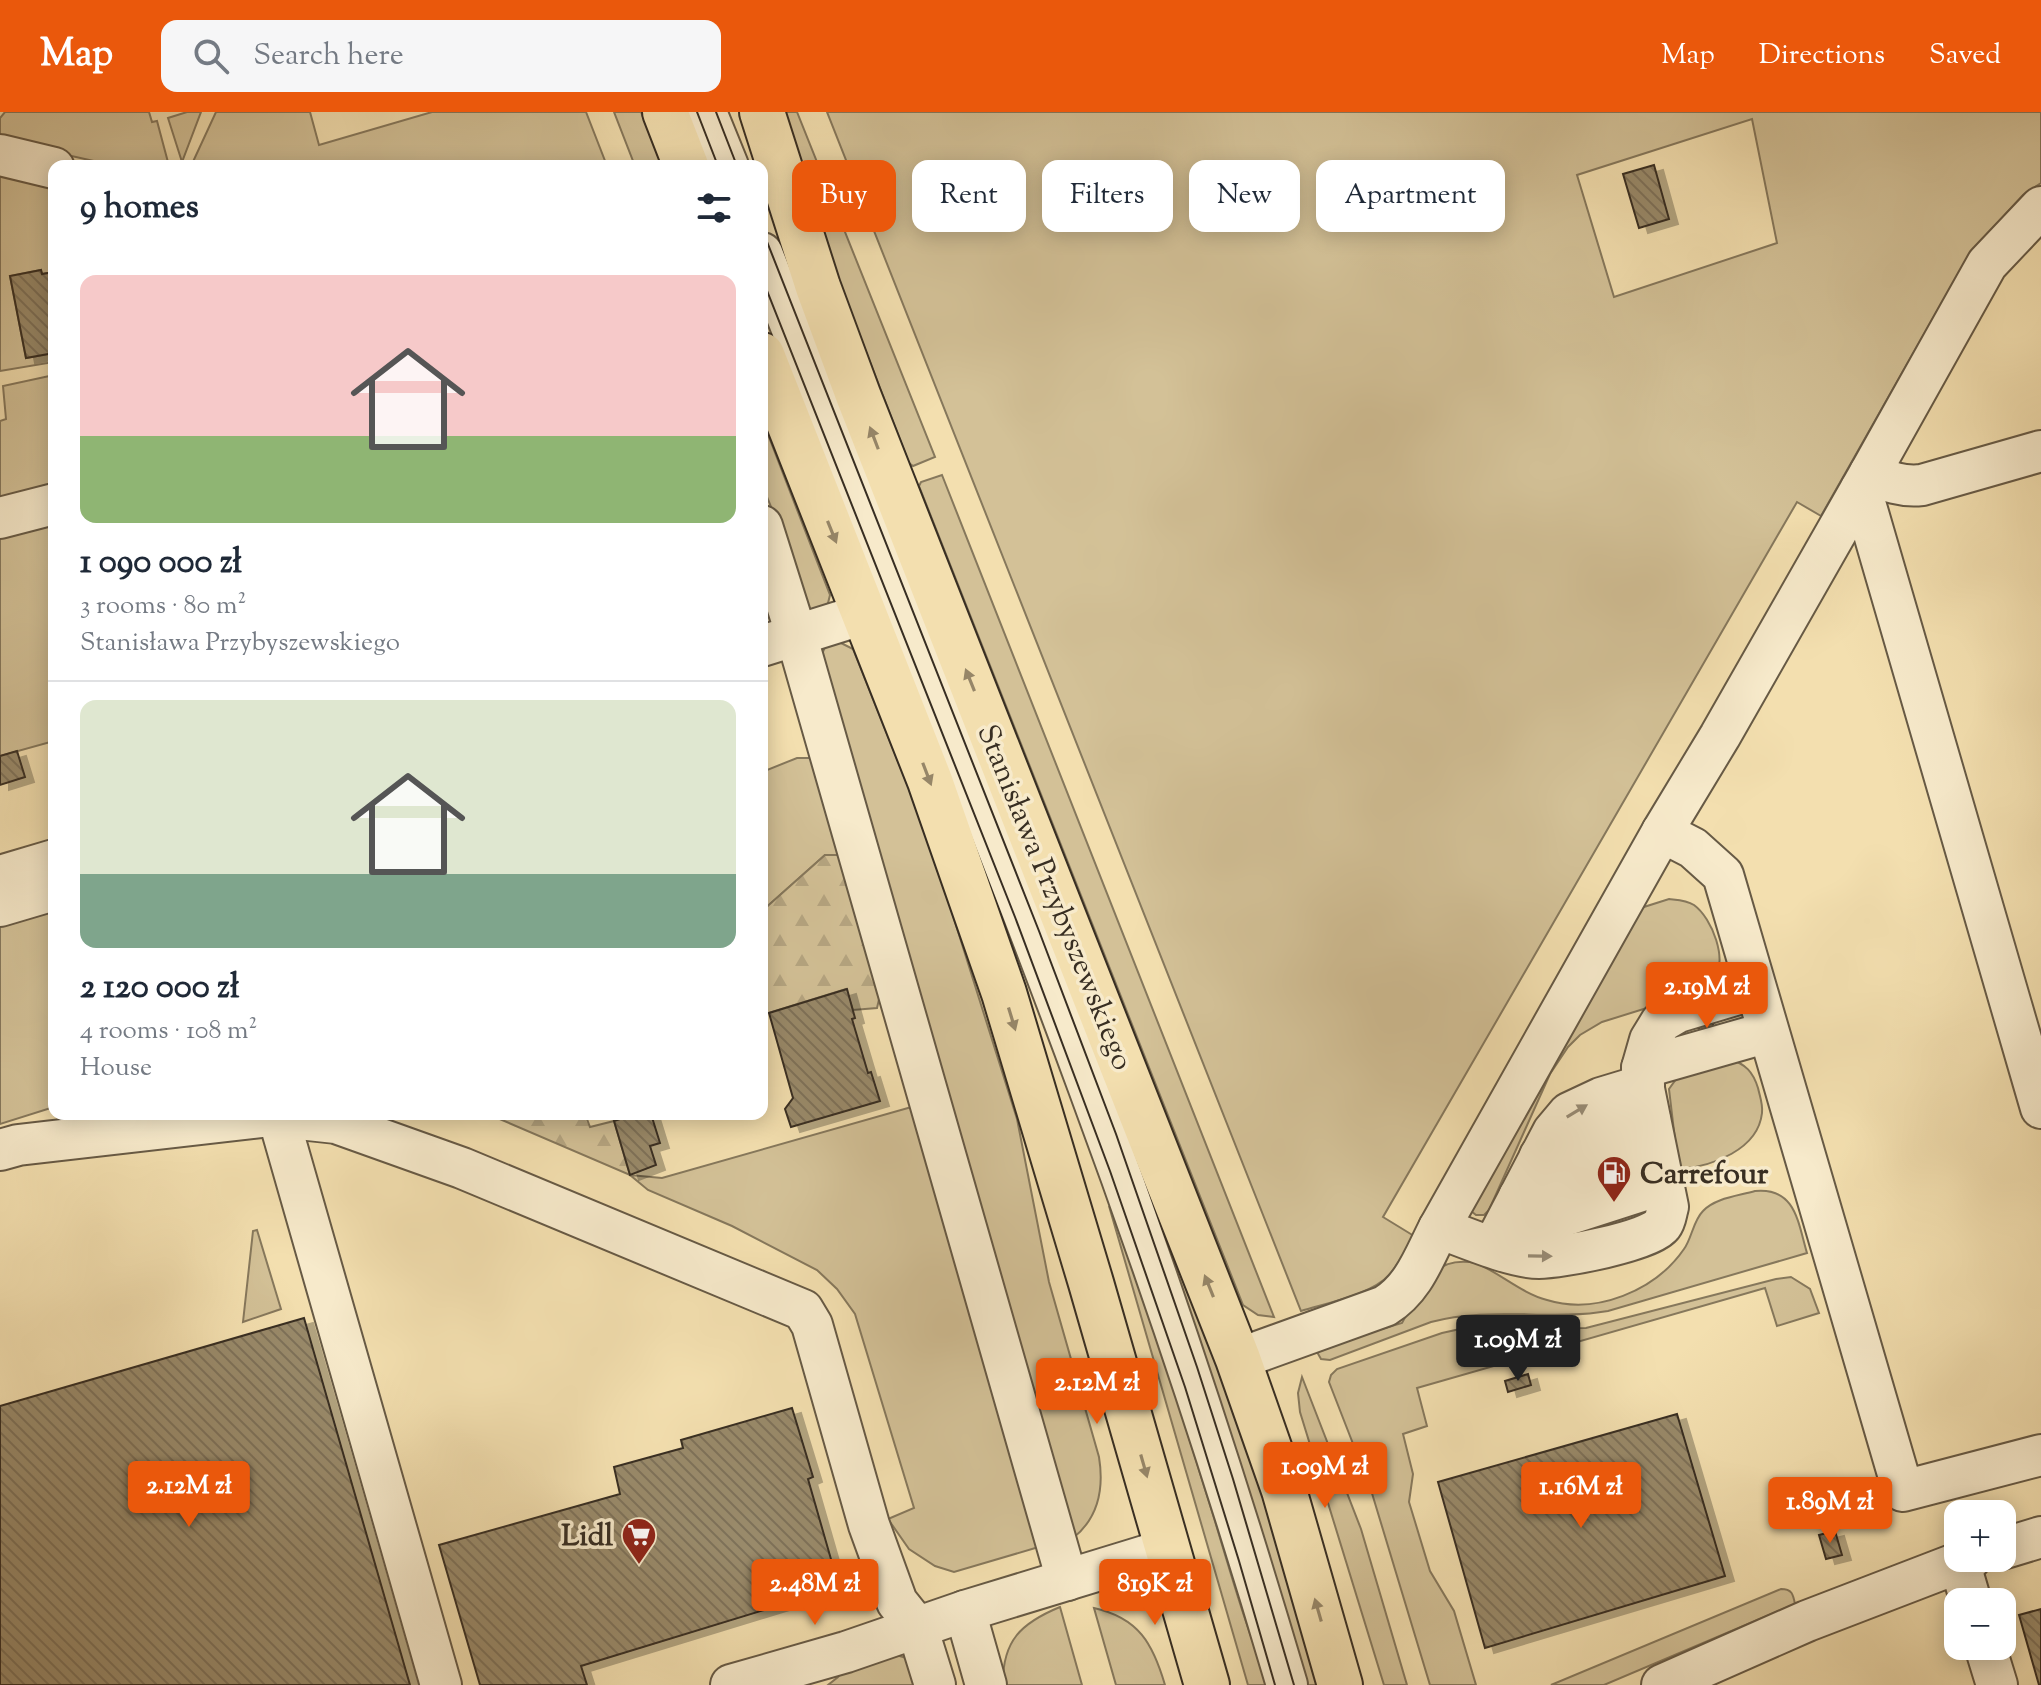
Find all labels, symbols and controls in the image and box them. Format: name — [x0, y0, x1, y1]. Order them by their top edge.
search box — [161, 20, 721, 92]
text: Map — [40, 29, 113, 83]
icon: search — [189, 34, 233, 78]
text: Search here — [253, 35, 404, 78]
text: Map — [1661, 36, 1715, 76]
text: Directions — [1759, 36, 1885, 76]
text: Saved — [1929, 36, 2001, 76]
chip: Buy — [792, 160, 896, 232]
chip: Rent — [912, 160, 1026, 232]
chip: Filters — [1042, 160, 1173, 232]
chip: New — [1189, 160, 1300, 232]
chip: Apartment — [1316, 160, 1505, 232]
text: 9 homes — [80, 184, 199, 233]
icon: filters — [692, 186, 736, 230]
icon: home — [336, 327, 480, 471]
one-way arrow — [868, 426, 881, 450]
one-way arrow — [826, 520, 839, 544]
text: 1 090 000 zł — [80, 539, 242, 588]
text: 3 rooms · 80 m² — [80, 588, 246, 625]
text: Stanisława Przybyszewskiego — [80, 625, 400, 662]
one-way arrow — [963, 668, 976, 692]
street label: Stanisława Przybyszewskiego — [965, 719, 1143, 1077]
icon: home — [336, 752, 480, 896]
one-way arrow — [921, 762, 934, 786]
pin: 2.19M zł — [1624, 962, 1790, 1030]
text: 2 120 000 zł — [80, 964, 239, 1013]
text: 2.19M zł — [1664, 969, 1750, 1006]
one-way arrow — [1006, 1008, 1019, 1032]
text: 4 rooms · 108 m² — [80, 1013, 257, 1050]
text: House — [80, 1050, 152, 1087]
one-way arrow — [1566, 1104, 1588, 1118]
fuel station icon: Carrefour — [1595, 1154, 1633, 1204]
place label: Carrefour — [1640, 1154, 1769, 1197]
one-way arrow — [1528, 1250, 1553, 1262]
one-way arrow — [1202, 1274, 1215, 1298]
pin: 1.09M zł — [1435, 1315, 1601, 1383]
text: 1.09M zł — [1474, 1322, 1562, 1359]
pin: 2.12M zł — [1014, 1358, 1180, 1426]
text: 2.12M zł — [1054, 1365, 1140, 1402]
pin: 1.09M zł — [1242, 1442, 1408, 1510]
text: 1.09M zł — [1281, 1449, 1369, 1486]
one-way arrow — [1138, 1453, 1150, 1478]
pin: 2.12M zł — [106, 1461, 272, 1529]
pin: 1.16M zł — [1498, 1462, 1664, 1530]
text: 2.12M zł — [146, 1468, 232, 1505]
text: 1.16M zł — [1539, 1469, 1623, 1506]
pin: 1.89M zł — [1747, 1477, 1913, 1545]
text: 1.89M zł — [1786, 1484, 1874, 1521]
map controls — [1944, 1500, 2016, 1660]
button: + — [1944, 1500, 2016, 1572]
place label: Lidl — [561, 1516, 614, 1559]
supermarket icon: Lidl — [620, 1516, 658, 1566]
pin: 2.48M zł — [732, 1559, 898, 1627]
pin: 819K zł — [1081, 1559, 1229, 1627]
text: 2.48M zł — [769, 1566, 861, 1603]
text: 819K zł — [1117, 1566, 1193, 1603]
button: − — [1944, 1588, 2016, 1660]
one-way arrow — [1311, 1598, 1324, 1622]

